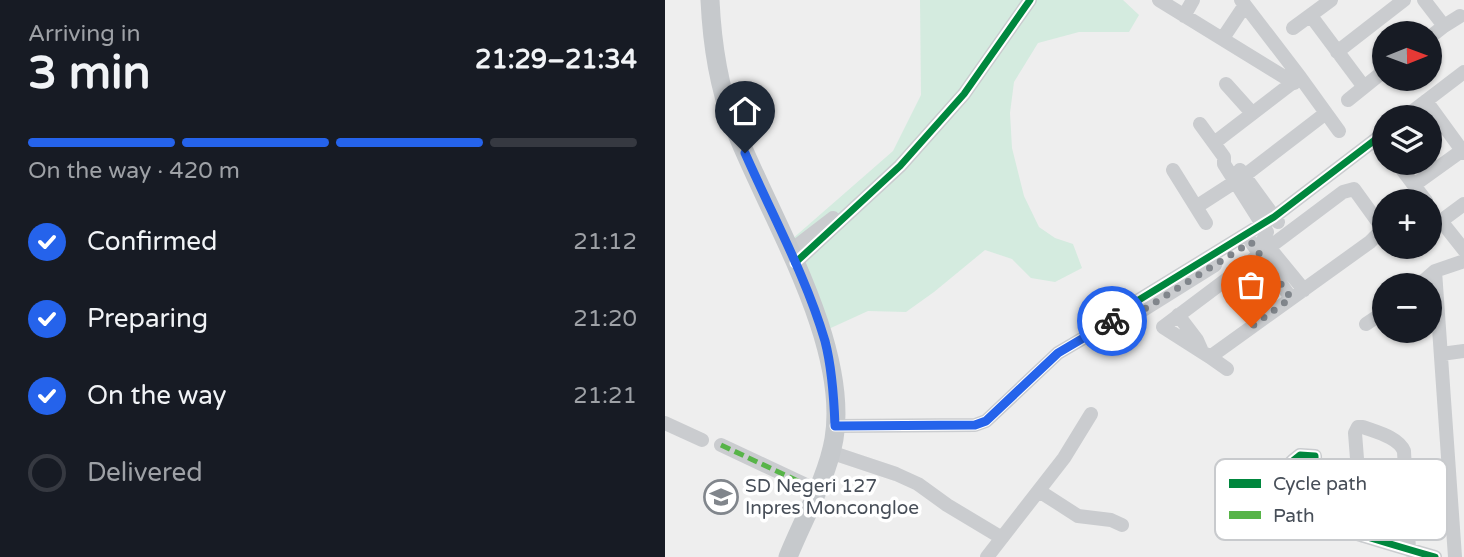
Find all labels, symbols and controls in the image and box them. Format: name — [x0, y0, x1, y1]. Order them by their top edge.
text: Arriving in — [28, 20, 141, 48]
north arrow — [1372, 21, 1442, 91]
map controls — [1372, 21, 1442, 343]
text: 21:29–21:34 — [475, 44, 637, 75]
text: 3 min — [28, 46, 151, 101]
pin — [715, 81, 775, 153]
icon: home — [726, 92, 764, 130]
button: layers — [1372, 105, 1442, 175]
text: On the way · 420 m — [28, 157, 240, 185]
button: + — [1372, 189, 1442, 259]
icon: check — [28, 223, 66, 261]
text: Confirmed — [87, 226, 217, 257]
text: 21:12 — [573, 228, 637, 256]
pin — [1221, 255, 1281, 327]
icon: bag — [1232, 266, 1270, 304]
button: − — [1372, 273, 1442, 343]
courier — [1077, 286, 1147, 356]
icon: check — [28, 300, 66, 338]
icon: bike — [1093, 302, 1131, 340]
text: Preparing — [87, 303, 208, 334]
text: 21:20 — [573, 305, 637, 333]
icon: check — [28, 377, 66, 415]
text: On the way — [87, 380, 227, 411]
text: 21:21 — [573, 382, 637, 410]
text: Delivered — [87, 457, 203, 488]
legend — [1215, 459, 1447, 540]
text: Cycle path — [1273, 473, 1367, 495]
place label: SD Negeri 127 Inpres Moncongloe — [745, 475, 919, 519]
school or university icon: SD Negeri 127 Inpres Moncongloe — [702, 478, 740, 516]
text: Path — [1273, 505, 1315, 527]

